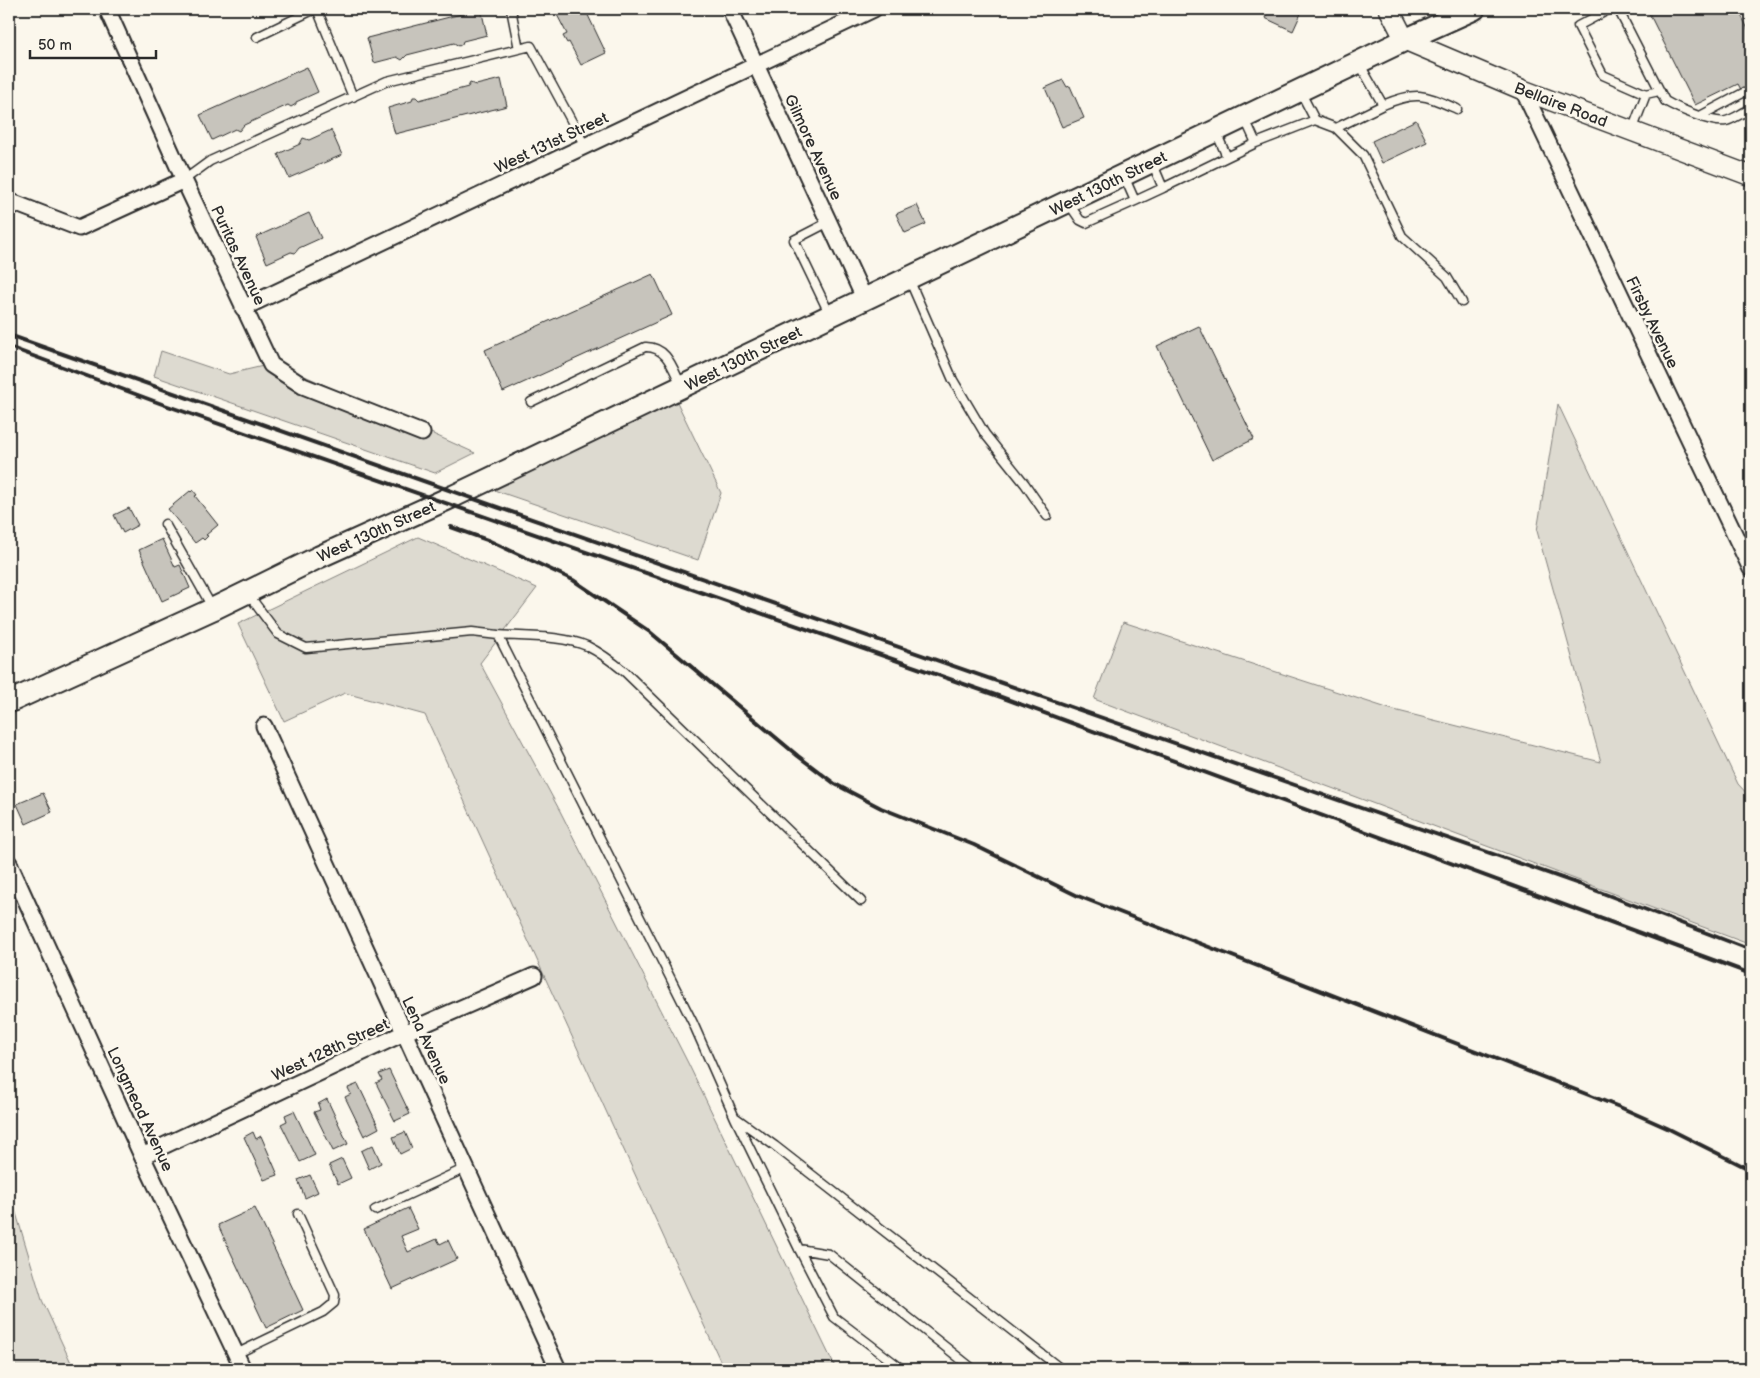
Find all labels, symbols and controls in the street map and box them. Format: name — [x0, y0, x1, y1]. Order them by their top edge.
scale bar — [30, 28, 156, 60]
text: 50 m — [38, 36, 72, 55]
street label: Bellaire Road — [1511, 79, 1610, 132]
street label: Gilmore Avenue — [780, 92, 846, 204]
street label: West 131st Street — [492, 109, 612, 178]
street label: West 130th Street — [1047, 148, 1170, 221]
street label: Puritas Avenue — [206, 203, 269, 309]
street label: Firsby Avenue — [1621, 274, 1682, 372]
street label: West 130th Street — [682, 323, 805, 396]
street label: West 130th Street — [315, 498, 439, 567]
street label: Lena Avenue — [397, 994, 454, 1088]
street label: West 128th Street — [269, 1015, 392, 1086]
street label: Longmead Avenue — [102, 1044, 177, 1175]

